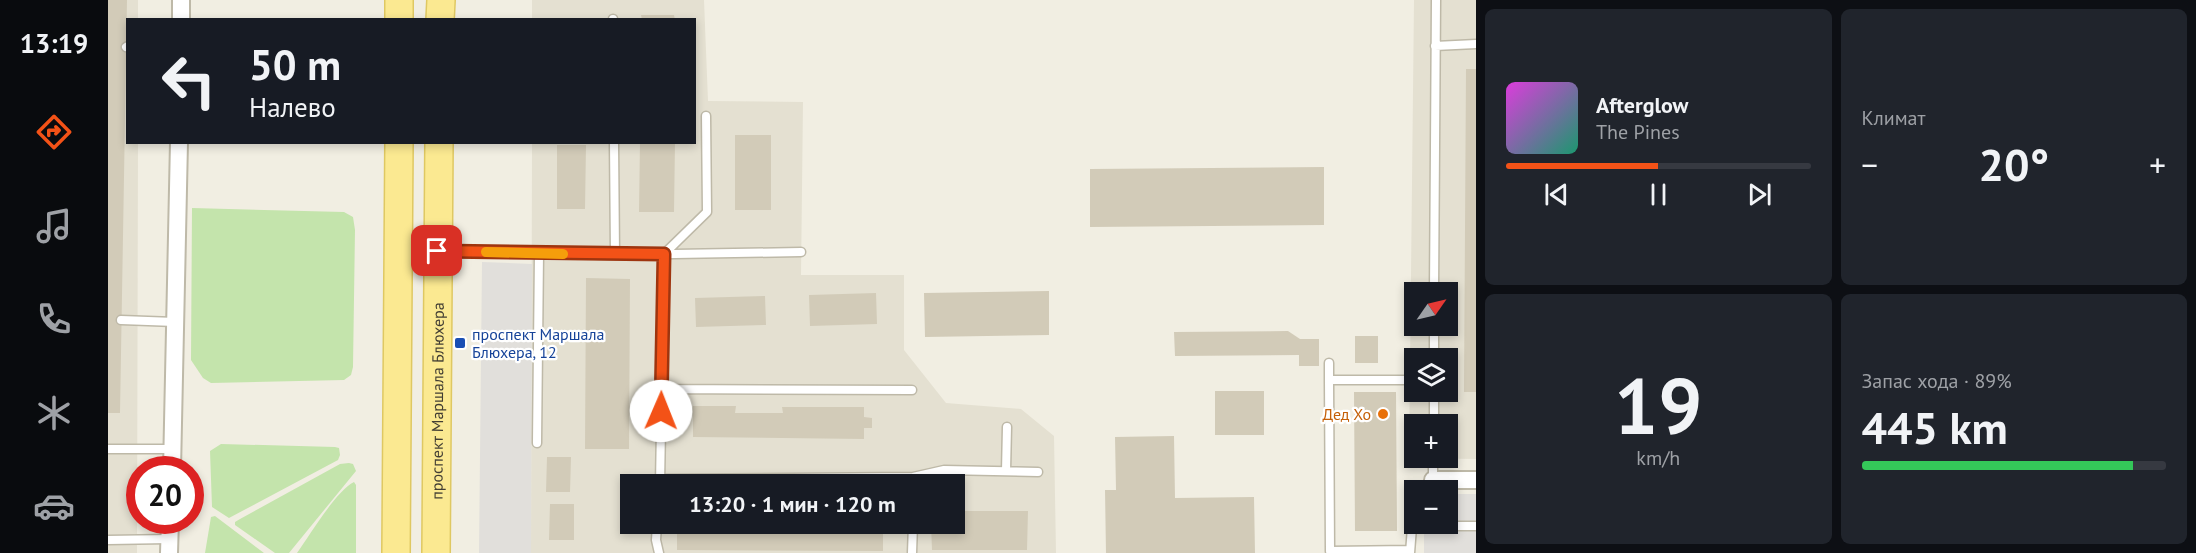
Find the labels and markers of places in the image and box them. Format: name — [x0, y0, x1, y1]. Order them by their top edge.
pin — [411, 225, 462, 276]
place label: проспект Маршала Блюхера, 12 — [472, 324, 604, 362]
marker: проспект Маршала Блюхера, 12 — [453, 336, 467, 350]
place label: Дед Хо — [1323, 404, 1371, 424]
marker: Дед Хо — [1376, 407, 1390, 421]

